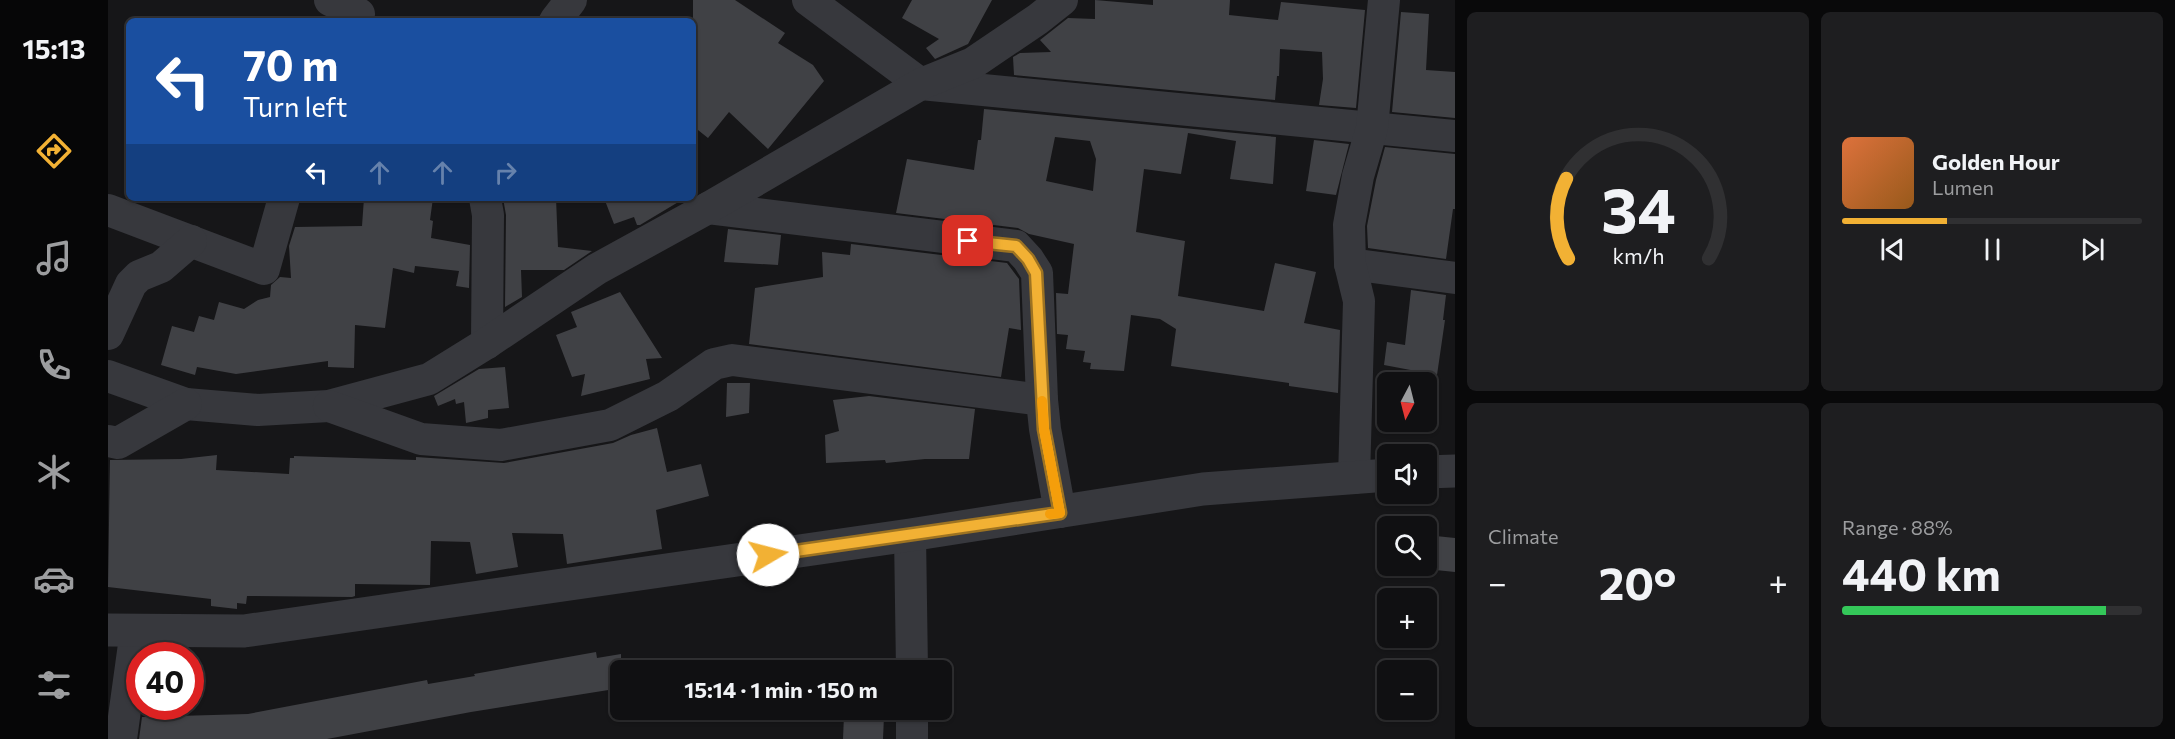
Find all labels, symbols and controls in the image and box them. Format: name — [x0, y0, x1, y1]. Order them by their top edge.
text: 15:13 — [22, 32, 86, 65]
text: 70 m — [243, 38, 338, 90]
icon: left — [144, 42, 222, 120]
text: Turn left — [243, 90, 347, 123]
icon: directions — [33, 130, 75, 172]
text: Golden Hour — [1932, 148, 2060, 175]
icon: left — [300, 156, 333, 189]
icon: ahead — [363, 156, 396, 189]
icon: ahead — [426, 156, 459, 189]
icon: right — [489, 156, 522, 189]
text: 34 — [1601, 170, 1675, 246]
text: Lumen — [1932, 175, 1994, 199]
pin — [942, 215, 993, 266]
icon: arrive — [951, 224, 984, 257]
icon: previous — [1876, 233, 1909, 266]
icon: pause — [1976, 233, 2009, 266]
icon: next — [2076, 233, 2109, 266]
icon: music — [33, 237, 75, 279]
text: km/h — [1612, 242, 1664, 268]
icon: phone — [33, 344, 75, 386]
north arrow — [1377, 372, 1437, 432]
map controls — [1377, 372, 1437, 720]
button: sound — [1377, 444, 1437, 504]
icon: climate — [33, 451, 75, 493]
text: Range · 88% — [1842, 515, 1953, 539]
button: search — [1377, 516, 1437, 576]
position arrow — [736, 523, 800, 587]
text: Climate — [1488, 524, 1558, 548]
text: 440 km — [1842, 545, 2001, 600]
text: 20° — [1599, 554, 1677, 609]
icon: car — [33, 558, 75, 600]
text: − — [1488, 561, 1507, 602]
text: + — [1769, 561, 1788, 602]
button: + — [1377, 588, 1437, 648]
speed limit sign: 40 — [126, 642, 204, 720]
button: − — [1377, 660, 1437, 720]
icon: filters — [33, 664, 75, 706]
text: 15:14 · 1 min · 150 m — [684, 676, 878, 703]

